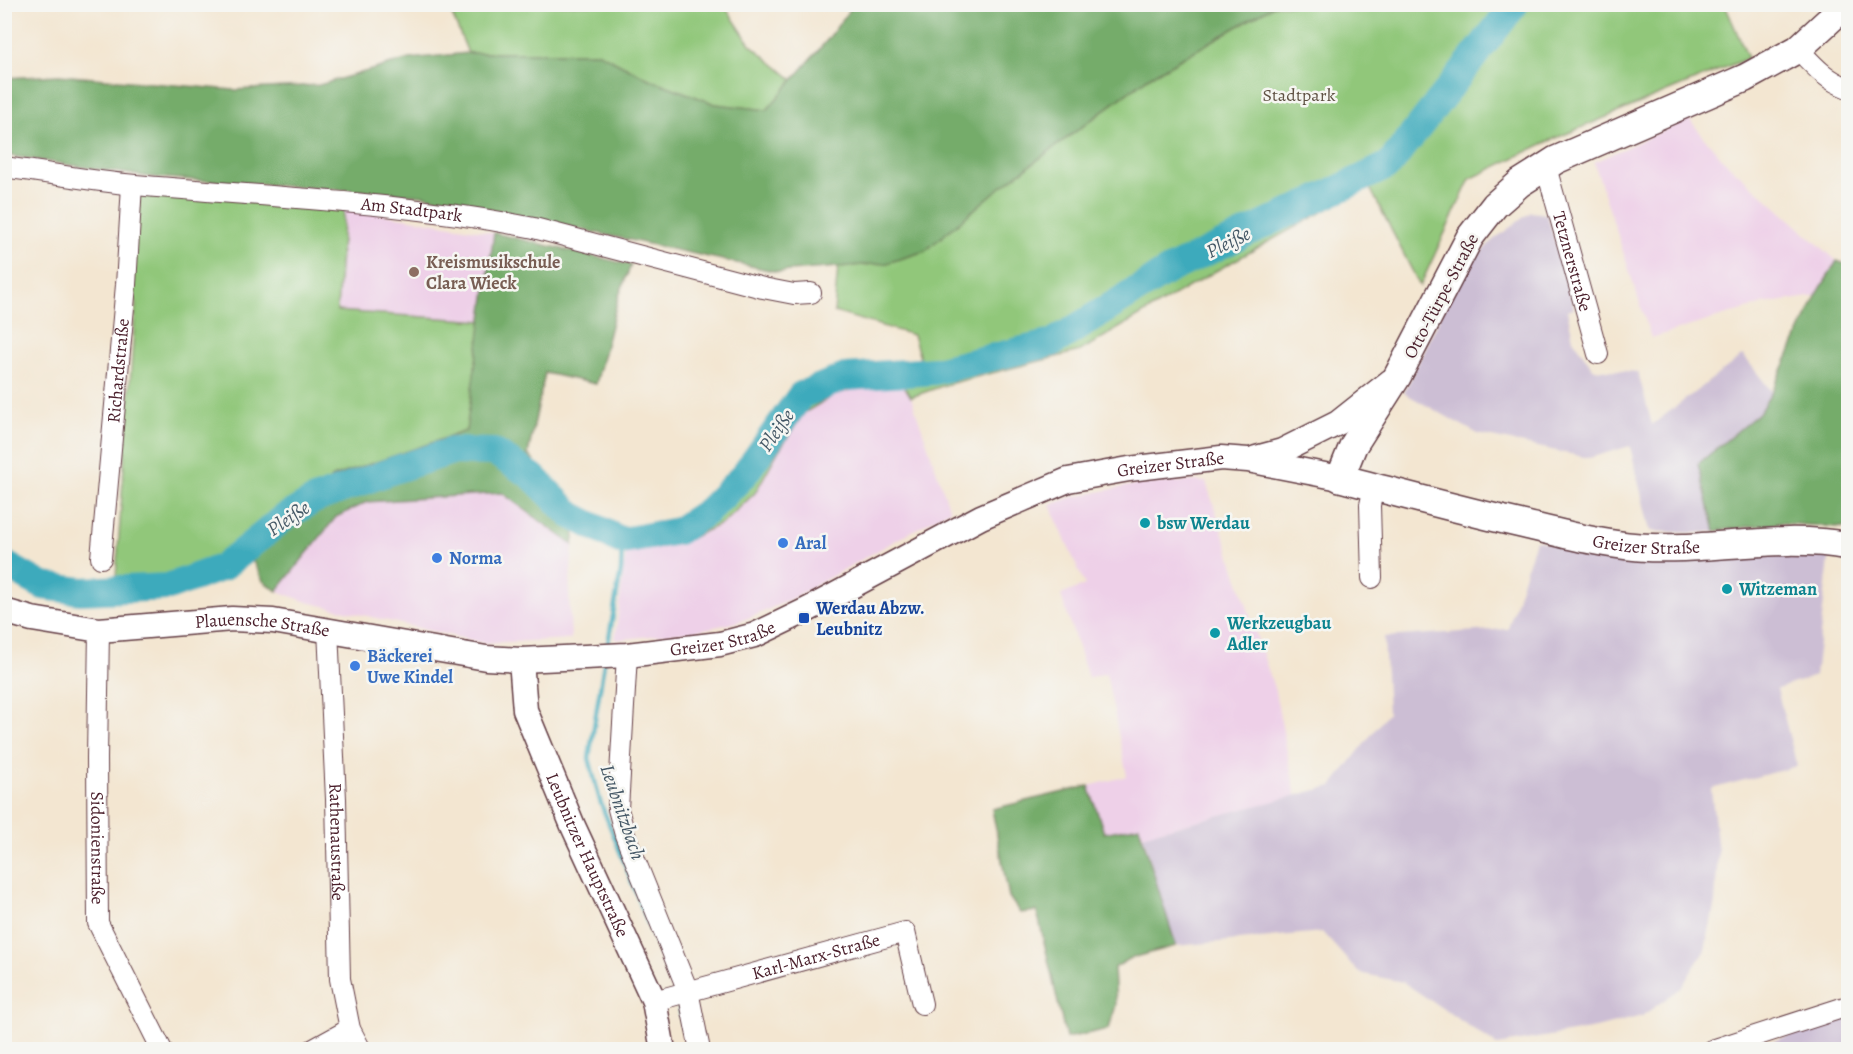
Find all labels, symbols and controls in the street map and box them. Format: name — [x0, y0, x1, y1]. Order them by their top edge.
park label: Stadtpark — [1262, 83, 1336, 107]
street label: Am Stadtpark — [359, 192, 464, 228]
street label: Tetznerstraße — [1547, 209, 1598, 314]
water label: Pleiße — [1202, 220, 1255, 265]
street label: Otto-Türpe-Straße — [1398, 229, 1484, 363]
place label: Kreismusikschule Clara Wieck — [426, 250, 560, 295]
marker: Kreismusikschule Clara Wieck — [407, 265, 421, 279]
street label: Richardstraße — [101, 317, 135, 424]
water label: Pleiße — [752, 404, 801, 457]
street label: Greizer Straße — [1115, 446, 1225, 483]
water label: Pleiße — [262, 494, 315, 543]
place label: bsw Werdau — [1156, 511, 1250, 535]
marker: bsw Werdau — [1138, 516, 1152, 530]
street label: Greizer Straße — [1591, 529, 1701, 560]
place label: Aral — [794, 531, 827, 555]
marker: Aral — [776, 536, 790, 550]
place label: Norma — [449, 546, 503, 570]
marker: Norma — [430, 551, 444, 565]
place label: Witzeman — [1738, 577, 1817, 601]
marker: Witzeman — [1720, 582, 1734, 596]
place label: Werdau Abzw. Leubnitz — [815, 596, 925, 641]
street label: Plauensche Straße — [194, 607, 332, 643]
marker: Werdau Abzw. Leubnitz — [797, 611, 811, 625]
place label: Werkzeugbau Adler — [1226, 611, 1331, 656]
street label: Greizer Straße — [669, 615, 779, 662]
marker: Werkzeugbau Adler — [1208, 626, 1222, 640]
place label: Bäckerei Uwe Kindel — [367, 644, 453, 689]
marker: Bäckerei Uwe Kindel — [348, 659, 362, 673]
water label: Leubnitzbach — [594, 761, 651, 864]
street label: Leubnitzer Hauptstraße — [540, 769, 635, 941]
street label: Rathenaustraße — [323, 782, 350, 901]
street label: Sidonienstraße — [85, 791, 110, 905]
street label: Karl-Marx-Straße — [749, 927, 883, 985]

